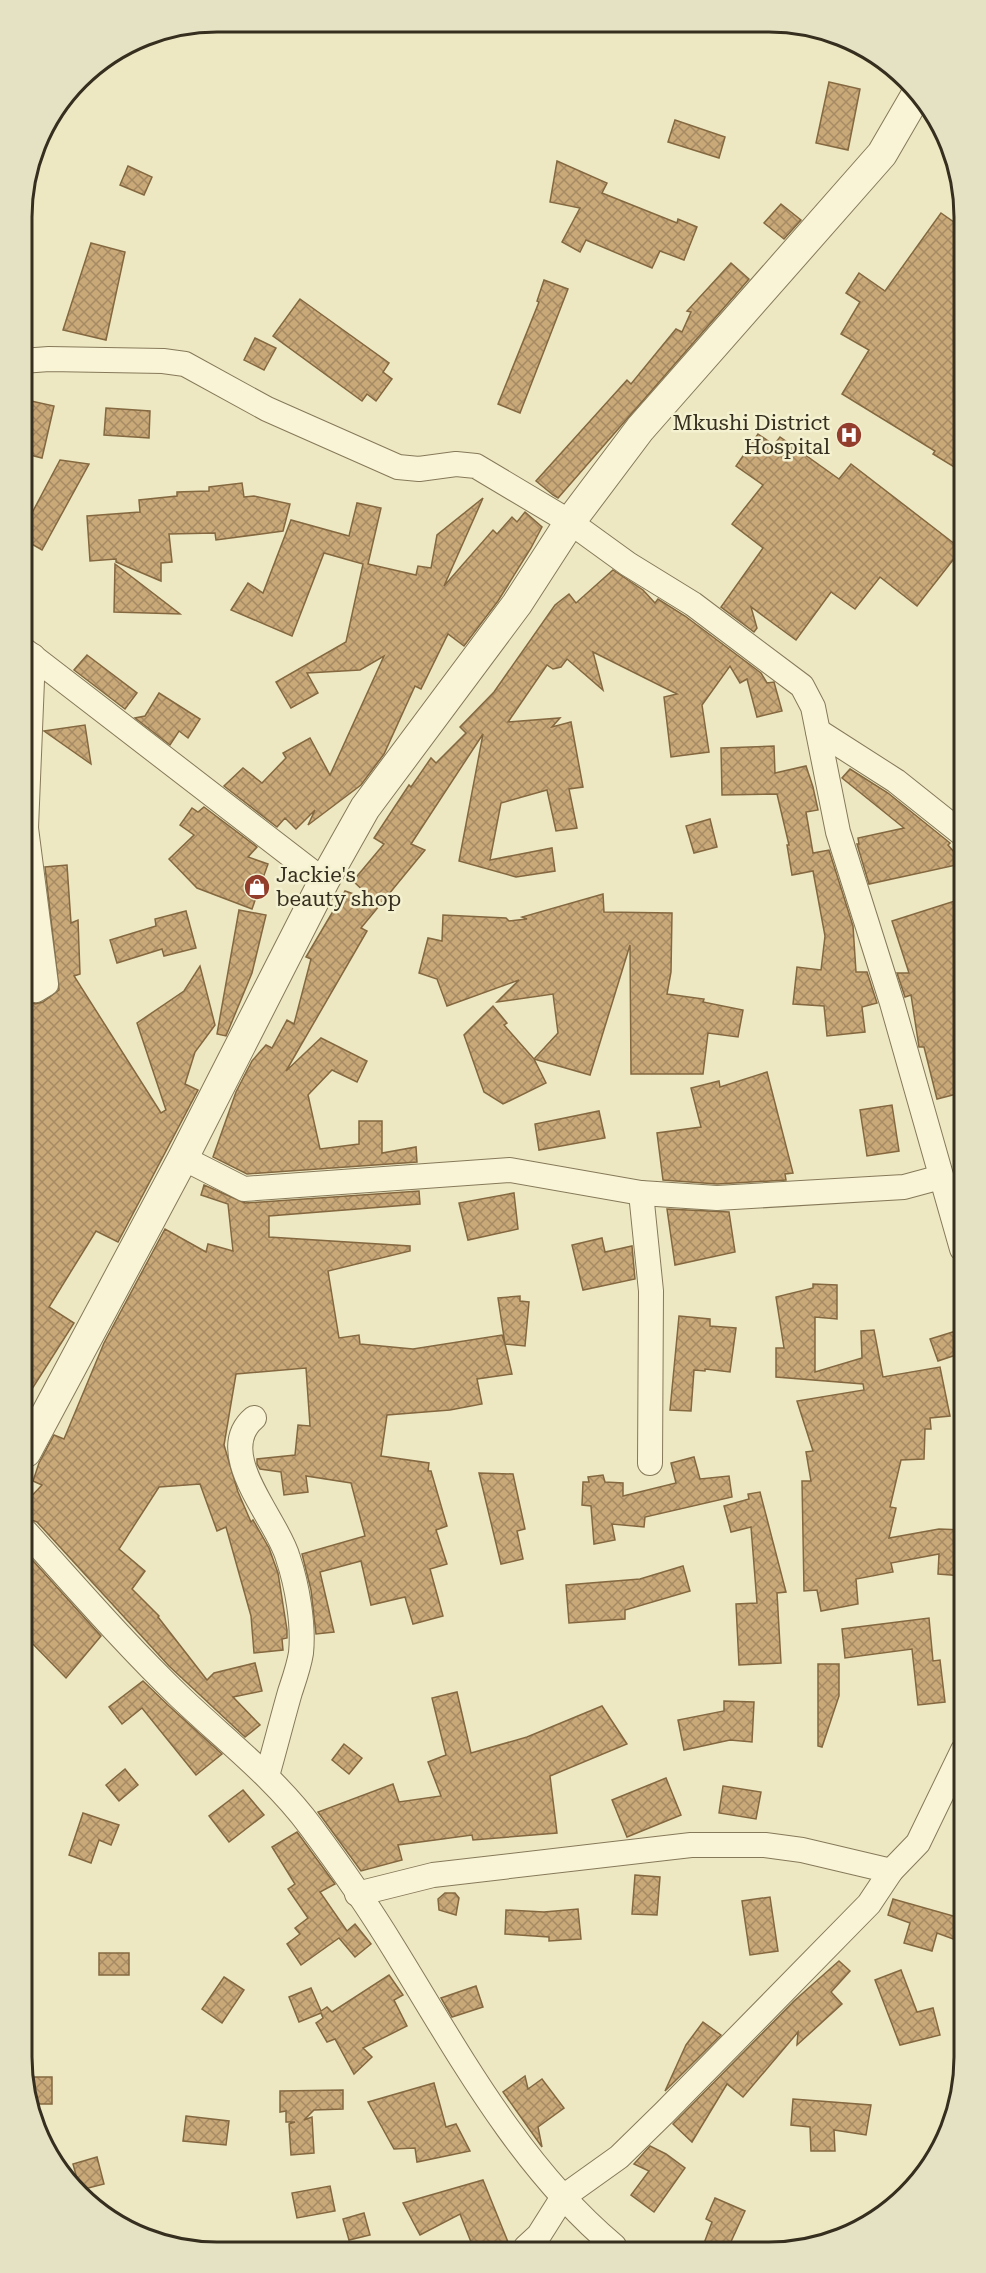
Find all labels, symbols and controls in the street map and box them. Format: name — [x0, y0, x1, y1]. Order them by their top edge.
place label: Mkushi District Hospital — [672, 411, 830, 459]
hospital icon: Mkushi District Hospital — [834, 420, 864, 450]
place label: Jackie's beauty shop — [276, 863, 401, 911]
shop icon: Jackie's beauty shop — [242, 872, 272, 902]

